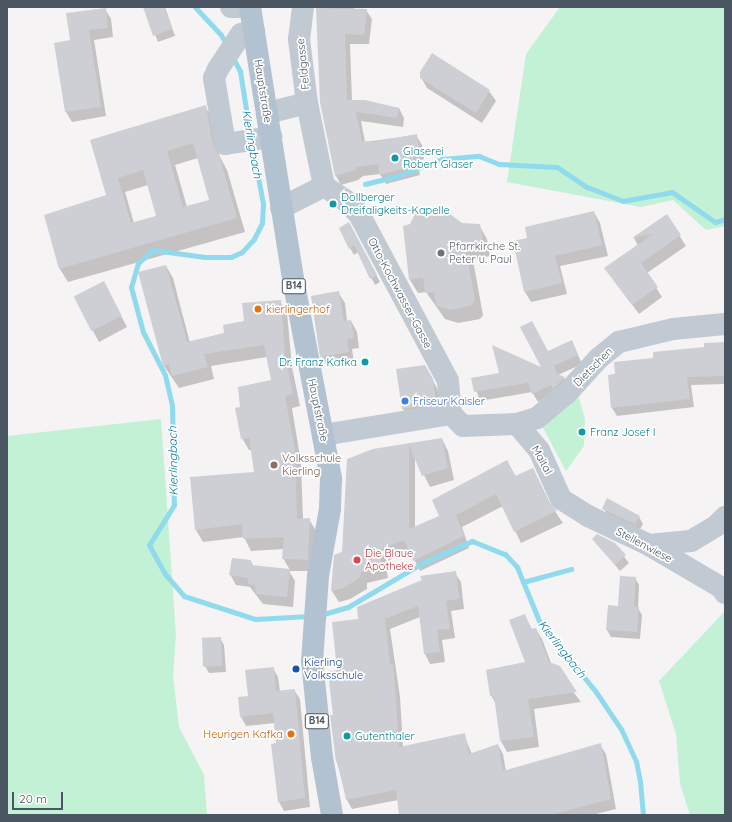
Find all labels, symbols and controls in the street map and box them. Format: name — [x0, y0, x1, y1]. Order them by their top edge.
street label: Feldgasse — [294, 38, 312, 90]
street label: Hauptstraße — [251, 58, 275, 124]
water label: Kierlingbach — [239, 109, 265, 179]
place label: Glaserei Robert Glaser — [403, 145, 473, 171]
marker: Glaserei Robert Glaser — [390, 153, 400, 163]
place label: Dollberger Dreifaligkeits-Kapelle — [341, 191, 450, 217]
marker: Dollberger Dreifaligkeits-Kapelle — [328, 199, 338, 209]
street label: Otto-Kochwasser-Gasse — [365, 235, 435, 351]
place label: Pfarrkirche St. Peter u. Paul — [449, 240, 520, 266]
marker: Pfarrkirche St. Peter u. Paul — [436, 248, 446, 258]
road number: B14 — [281, 278, 307, 294]
place label: kierlingerhof — [266, 302, 330, 316]
marker: kierlingerhof — [253, 304, 263, 314]
street label: Dietschen — [571, 345, 615, 389]
place label: Dr. Franz Kafka — [279, 355, 357, 369]
marker: Dr. Franz Kafka — [360, 357, 370, 367]
street label: Hauptstraße — [305, 377, 331, 443]
place label: Friseur Kaisler — [413, 394, 485, 408]
marker: Friseur Kaisler — [400, 396, 410, 406]
place label: Franz Josef I — [590, 425, 656, 439]
water label: Kierlingbach — [165, 426, 181, 496]
marker: Franz Josef I — [577, 427, 587, 437]
street label: Maital — [529, 443, 555, 477]
place label: Volksschule Kierling — [282, 452, 341, 478]
marker: Volksschule Kierling — [269, 460, 279, 470]
street label: Stellenwiese — [614, 525, 674, 565]
place label: Die Blaue Apotheke — [365, 547, 413, 573]
marker: Die Blaue Apotheke — [352, 555, 362, 565]
water label: Kierlingbach — [535, 617, 589, 681]
place label: Kierling Volksschule — [304, 656, 363, 682]
marker: Kierling Volksschule — [291, 664, 301, 674]
road number: B14 — [304, 713, 330, 729]
place label: Heurigen Kafka — [203, 727, 283, 741]
marker: Heurigen Kafka — [286, 729, 296, 739]
place label: Gutenthaler — [355, 729, 415, 743]
marker: Gutenthaler — [342, 731, 352, 741]
scale bar — [14, 784, 65, 810]
text: 20 m — [19, 791, 47, 806]

